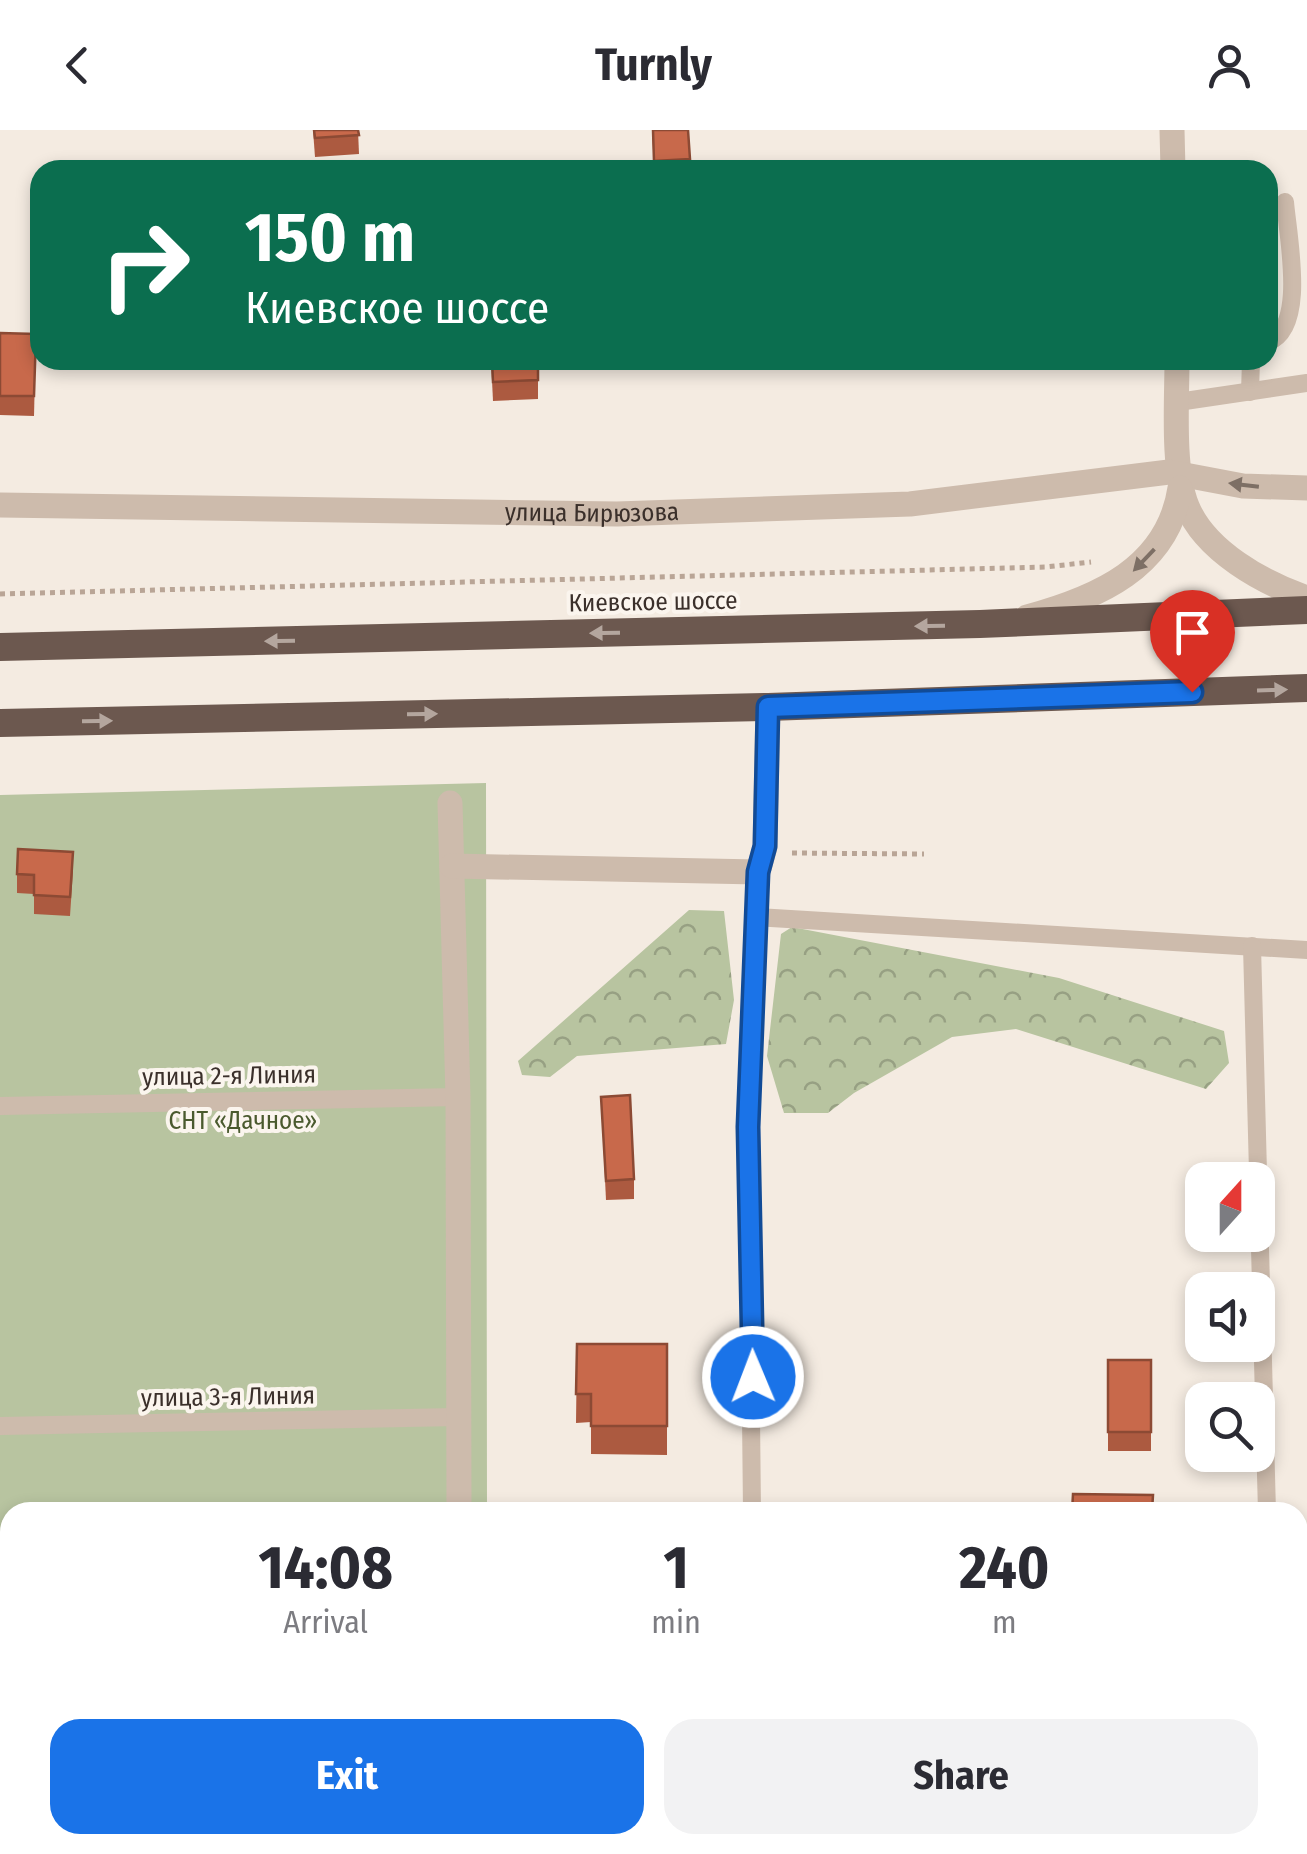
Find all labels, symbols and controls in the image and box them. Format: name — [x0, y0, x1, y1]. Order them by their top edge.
icon: back — [50, 38, 105, 93]
text: Turnly — [595, 38, 712, 92]
icon: person — [1202, 38, 1257, 93]
text: 150 m — [245, 196, 415, 280]
icon: right — [80, 200, 210, 330]
text: Киевское шоссе — [245, 281, 549, 335]
one-way arrow — [1228, 477, 1259, 493]
street label: улица Бирюзова — [505, 497, 680, 529]
one-way arrow — [1133, 548, 1156, 572]
street label: Киевское шоссе — [568, 586, 738, 618]
pin — [1150, 590, 1235, 693]
icon: arrive — [1165, 605, 1220, 660]
one-way arrow — [913, 618, 945, 634]
one-way arrow — [588, 625, 620, 641]
one-way arrow — [264, 633, 296, 649]
one-way arrow — [1257, 681, 1289, 697]
one-way arrow — [407, 705, 439, 721]
one-way arrow — [82, 712, 114, 728]
street label: улица 2-я Линия — [142, 1059, 316, 1093]
park label: СНТ «Дачное» — [169, 1106, 317, 1136]
north arrow — [1185, 1162, 1275, 1252]
map controls — [1185, 1162, 1275, 1472]
button: sound — [1185, 1272, 1275, 1362]
position arrow — [701, 1325, 805, 1429]
street label: улица 3-я Линия — [141, 1380, 315, 1414]
button: search — [1185, 1382, 1275, 1472]
text: 14:08 — [258, 1532, 393, 1604]
text: 1 — [663, 1532, 689, 1604]
text: 240 — [959, 1532, 1050, 1604]
text: Arrival — [283, 1603, 368, 1641]
text: min — [651, 1603, 701, 1641]
text: m — [992, 1603, 1017, 1641]
button: Exit — [50, 1719, 644, 1834]
button: Share — [664, 1719, 1258, 1834]

